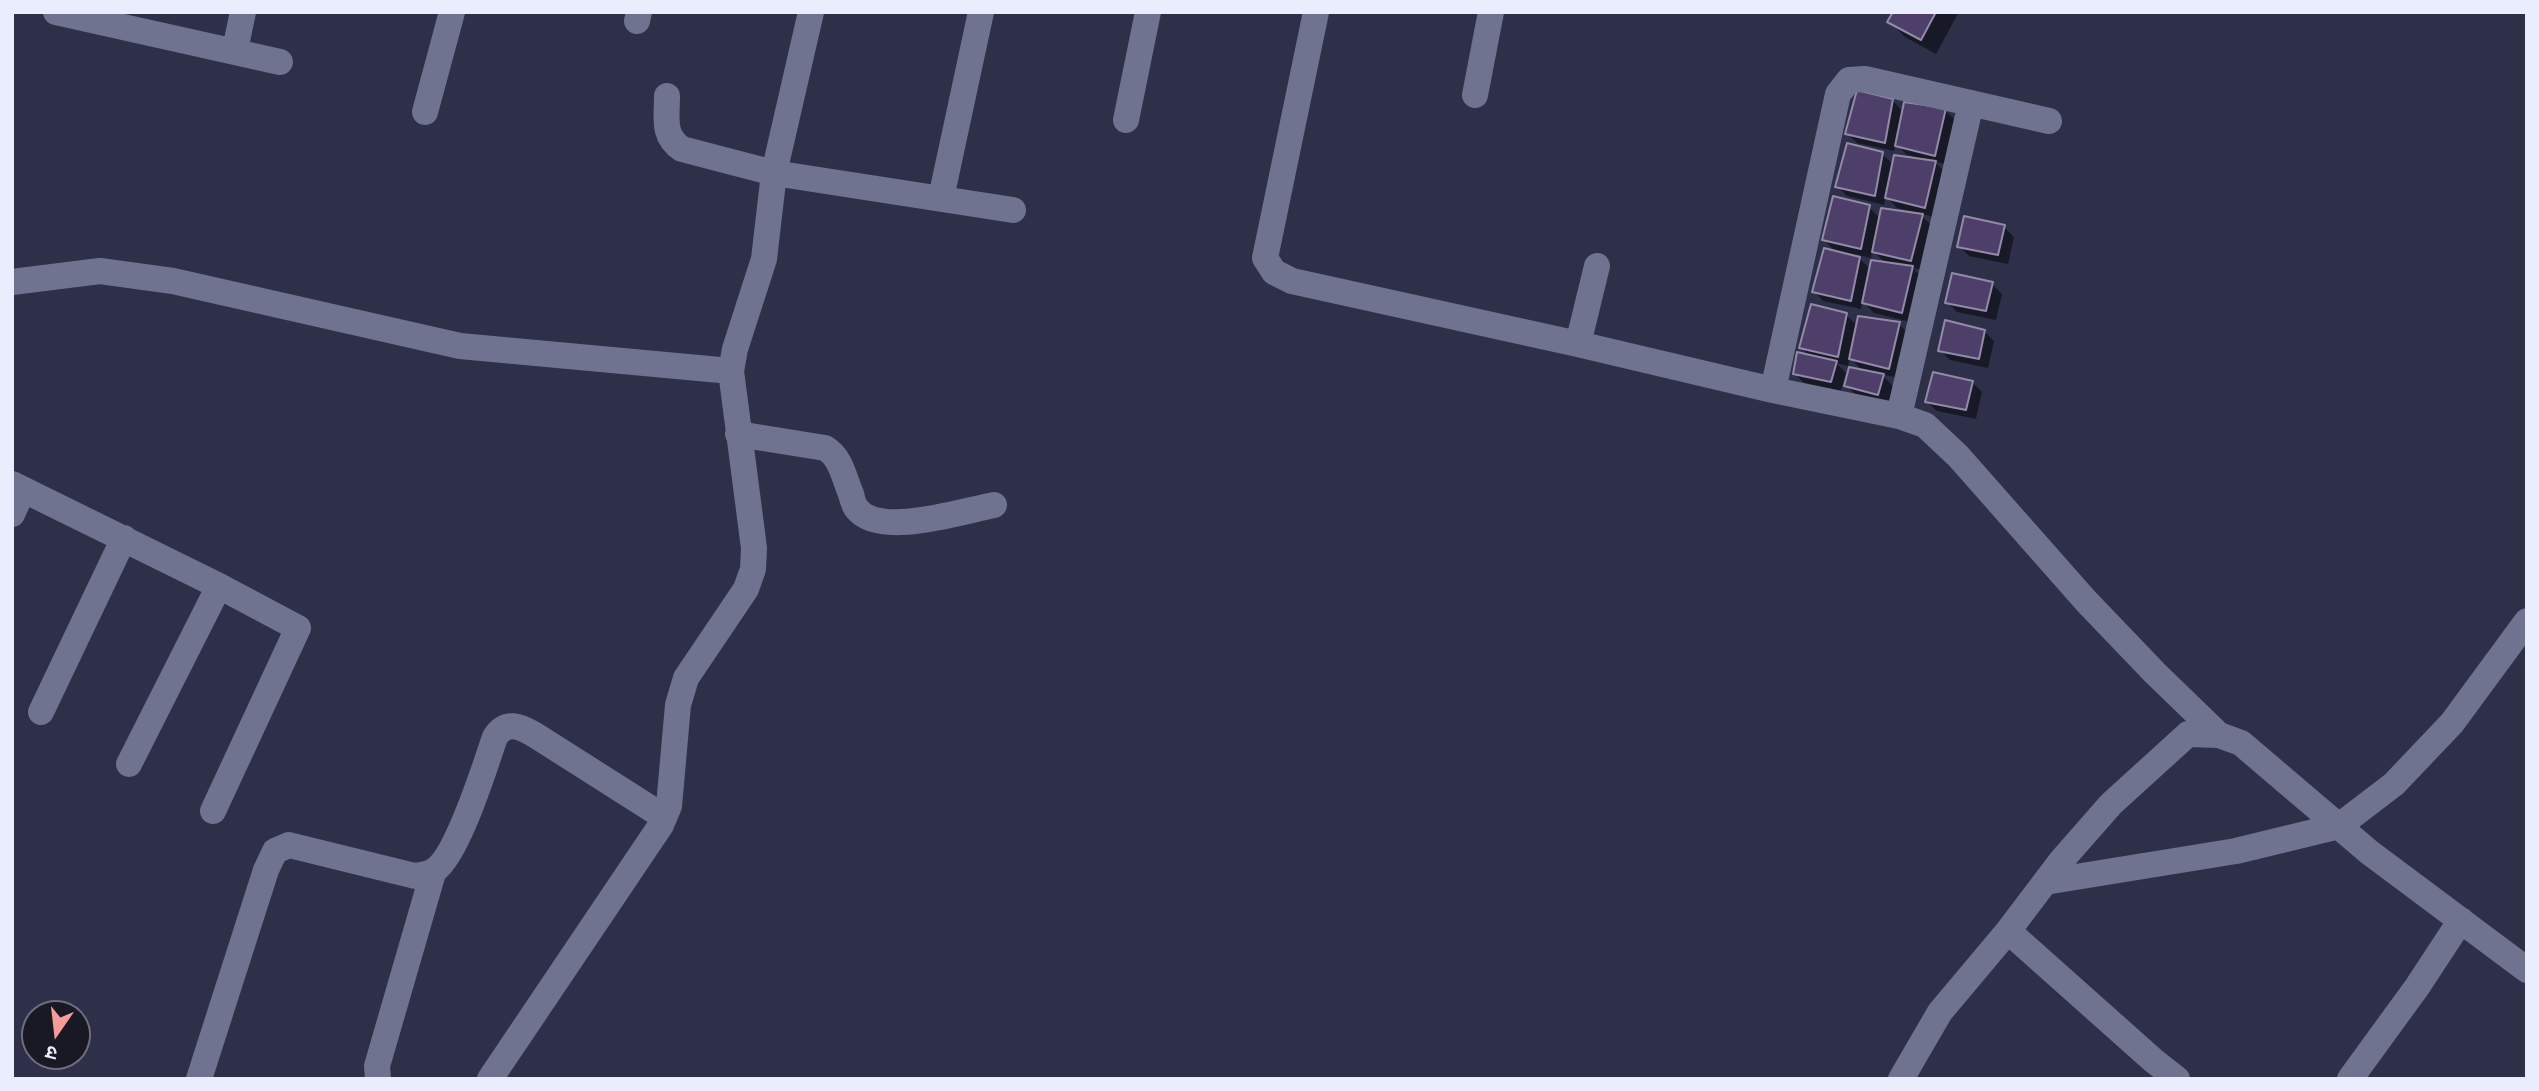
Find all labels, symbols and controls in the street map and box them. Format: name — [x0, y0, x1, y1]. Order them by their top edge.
north arrow — [21, 1000, 91, 1070]
text: उ — [43, 1039, 60, 1067]

